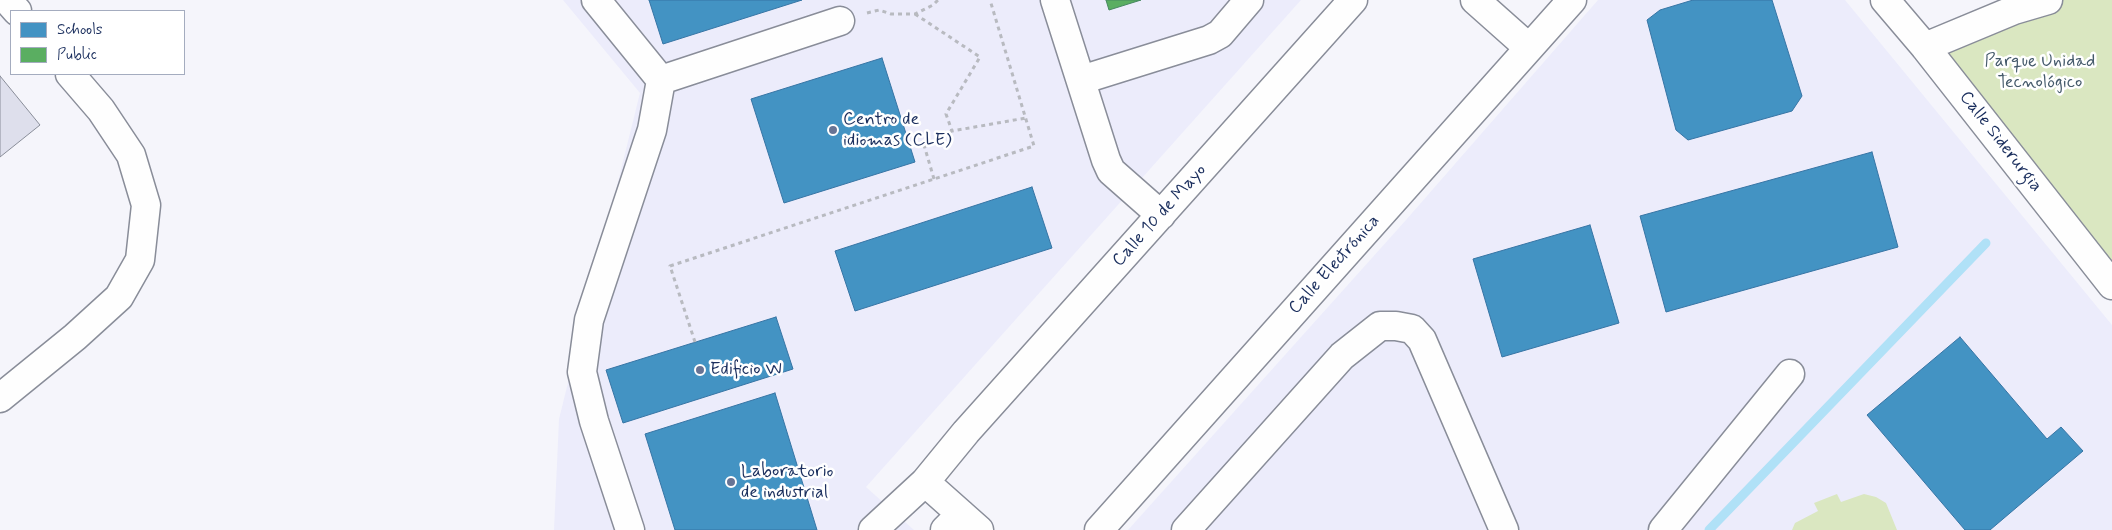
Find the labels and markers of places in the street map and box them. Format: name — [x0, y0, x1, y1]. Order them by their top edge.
place label: Centro de idiomas (CLE) — [843, 109, 952, 152]
marker: Centro de idiomas (CLE) — [827, 124, 839, 136]
place label: Edificio W — [710, 359, 782, 381]
marker: Edificio W — [694, 364, 706, 376]
place label: Laboratorio de industrial — [741, 461, 834, 504]
marker: Laboratorio de industrial — [725, 476, 737, 488]

